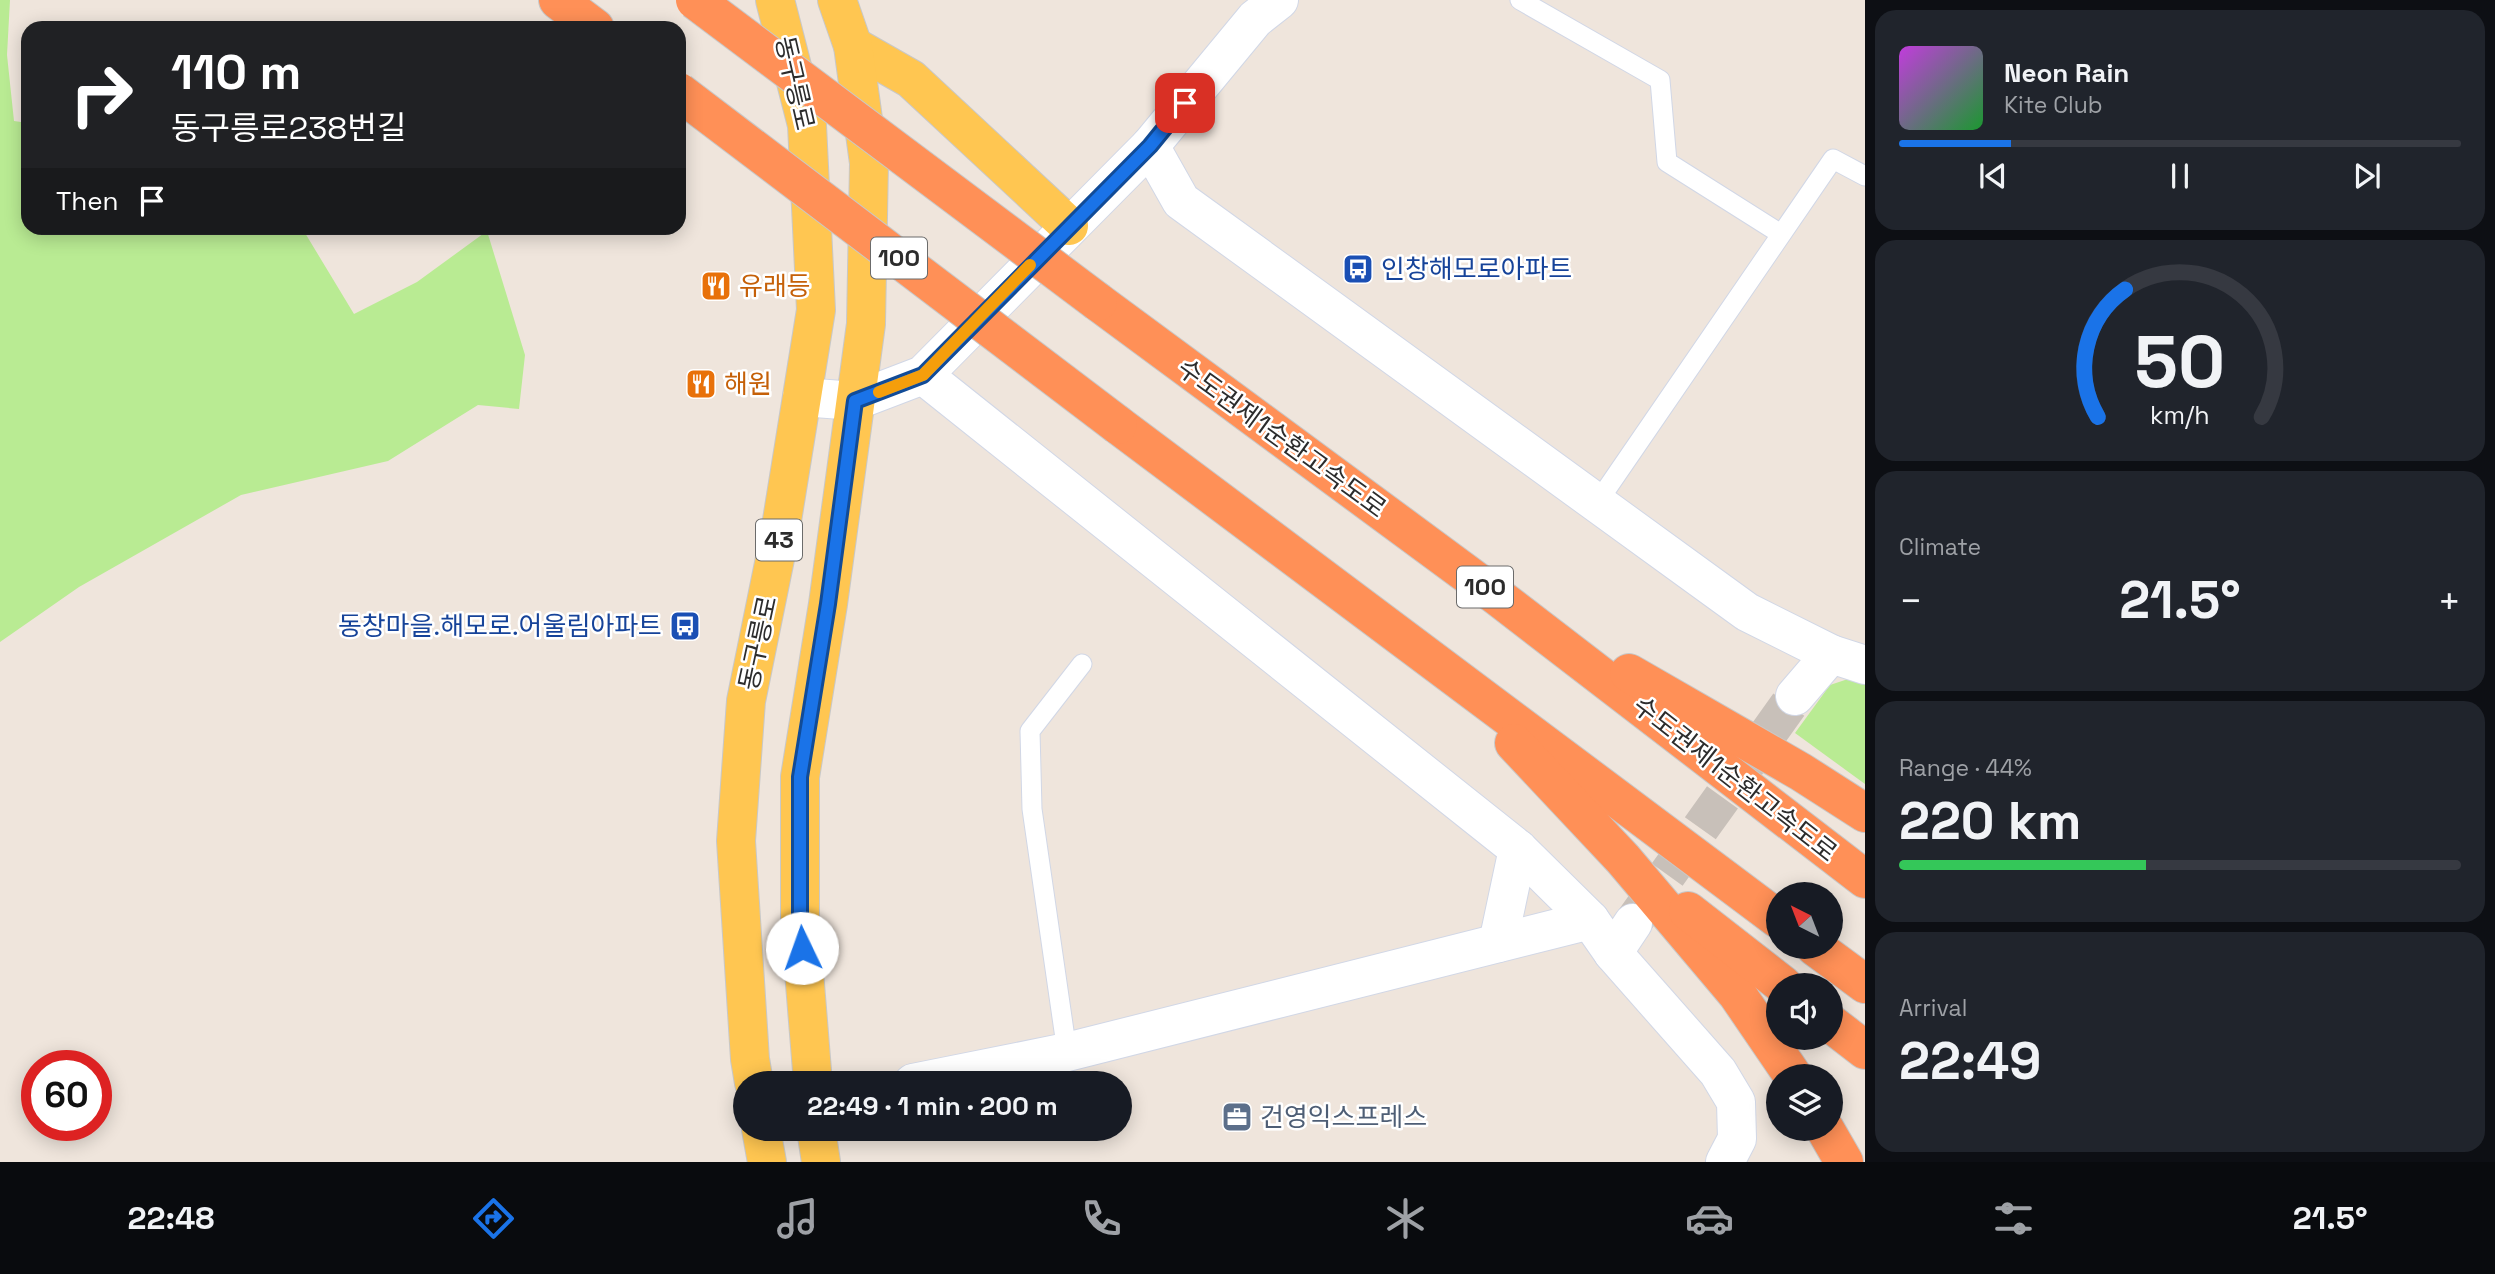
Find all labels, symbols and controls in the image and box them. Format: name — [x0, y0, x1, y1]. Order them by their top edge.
street label: 동구릉로 — [768, 33, 822, 133]
text: 110 m — [171, 41, 301, 103]
icon: right — [56, 49, 147, 140]
text: Neon Rain — [2004, 56, 2129, 90]
pin — [1155, 73, 1215, 133]
icon: arrive — [1166, 84, 1204, 122]
text: Kite Club — [2004, 90, 2103, 120]
text: 동구릉로238번길 — [171, 108, 406, 148]
icon: previous — [1974, 157, 2012, 195]
icon: pause — [2161, 157, 2199, 195]
icon: next — [2348, 157, 2386, 195]
icon: arrive — [133, 182, 171, 220]
text: Then — [56, 184, 119, 218]
road number: 100 — [871, 237, 927, 278]
bus stop icon: 인창해모로아파트 — [1341, 252, 1375, 286]
place label: 인창해모로아파트 — [1381, 252, 1572, 286]
restaurant icon: 유래등 — [699, 269, 733, 303]
place label: 유래등 — [739, 269, 811, 303]
text: 50 — [2135, 315, 2225, 408]
street label: 수도권제1순환고속도로 — [1171, 351, 1393, 525]
restaurant icon: 해원 — [684, 367, 718, 401]
place label: 해원 — [724, 367, 772, 401]
text: km/h — [2150, 398, 2210, 430]
road number: 43 — [756, 520, 802, 560]
text: Climate — [1899, 532, 1981, 562]
road number: 100 — [1457, 566, 1513, 608]
text: 21.5° — [2119, 567, 2241, 633]
text: − — [1899, 577, 1923, 625]
text: + — [2437, 577, 2461, 625]
street label: 동구릉로 — [731, 593, 785, 693]
place label: 동창마을.해모로.어울림아파트 — [338, 609, 662, 643]
bus stop icon: 동창마을.해모로.어울림아파트 — [668, 609, 702, 643]
street label: 수도권제1순환고속도로 — [1626, 689, 1844, 869]
text: Range · 44% — [1899, 753, 2032, 783]
text: 220 km — [1899, 788, 2081, 854]
north arrow — [1766, 882, 1843, 959]
map controls — [1766, 882, 1843, 1141]
position arrow — [765, 911, 839, 985]
button: sound — [1766, 973, 1843, 1050]
text: Arrival — [1899, 993, 1967, 1023]
text: 22:49 — [1899, 1028, 2041, 1094]
speed limit sign: 60 — [21, 1050, 112, 1141]
button: layers — [1766, 1064, 1843, 1141]
text: 22:49 · 1 min · 200 m — [807, 1089, 1058, 1123]
office icon: 건영익스프레스 — [1220, 1100, 1254, 1134]
place label: 건영익스프레스 — [1260, 1100, 1427, 1134]
icon: directions — [469, 1194, 518, 1243]
icon: music — [773, 1194, 822, 1243]
icon: phone — [1077, 1194, 1126, 1243]
icon: climate — [1381, 1194, 1430, 1243]
icon: car — [1685, 1194, 1734, 1243]
icon: filters — [1989, 1194, 2038, 1243]
text: 22:48 — [127, 1198, 215, 1238]
text: 21.5° — [2293, 1198, 2368, 1238]

